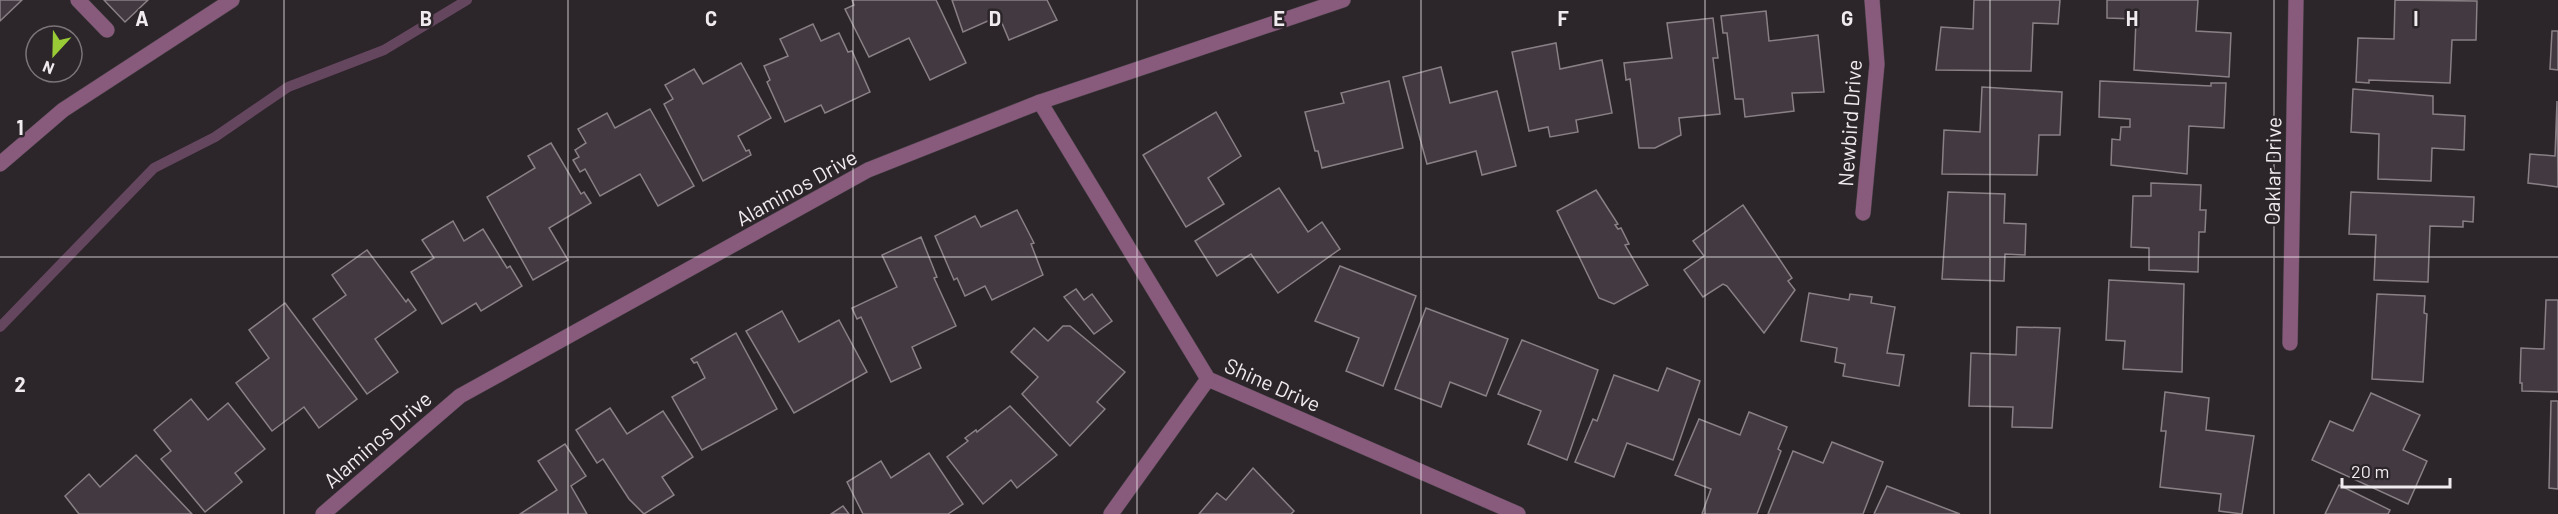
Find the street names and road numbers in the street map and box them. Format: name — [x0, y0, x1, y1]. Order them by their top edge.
street label: Newbird Drive — [1832, 59, 1866, 187]
street label: Oaklar Drive — [2259, 117, 2285, 225]
street label: Alaminos Drive — [731, 143, 861, 231]
street label: Shine Drive — [1221, 352, 1325, 416]
street label: Alaminos Drive — [318, 385, 436, 493]

